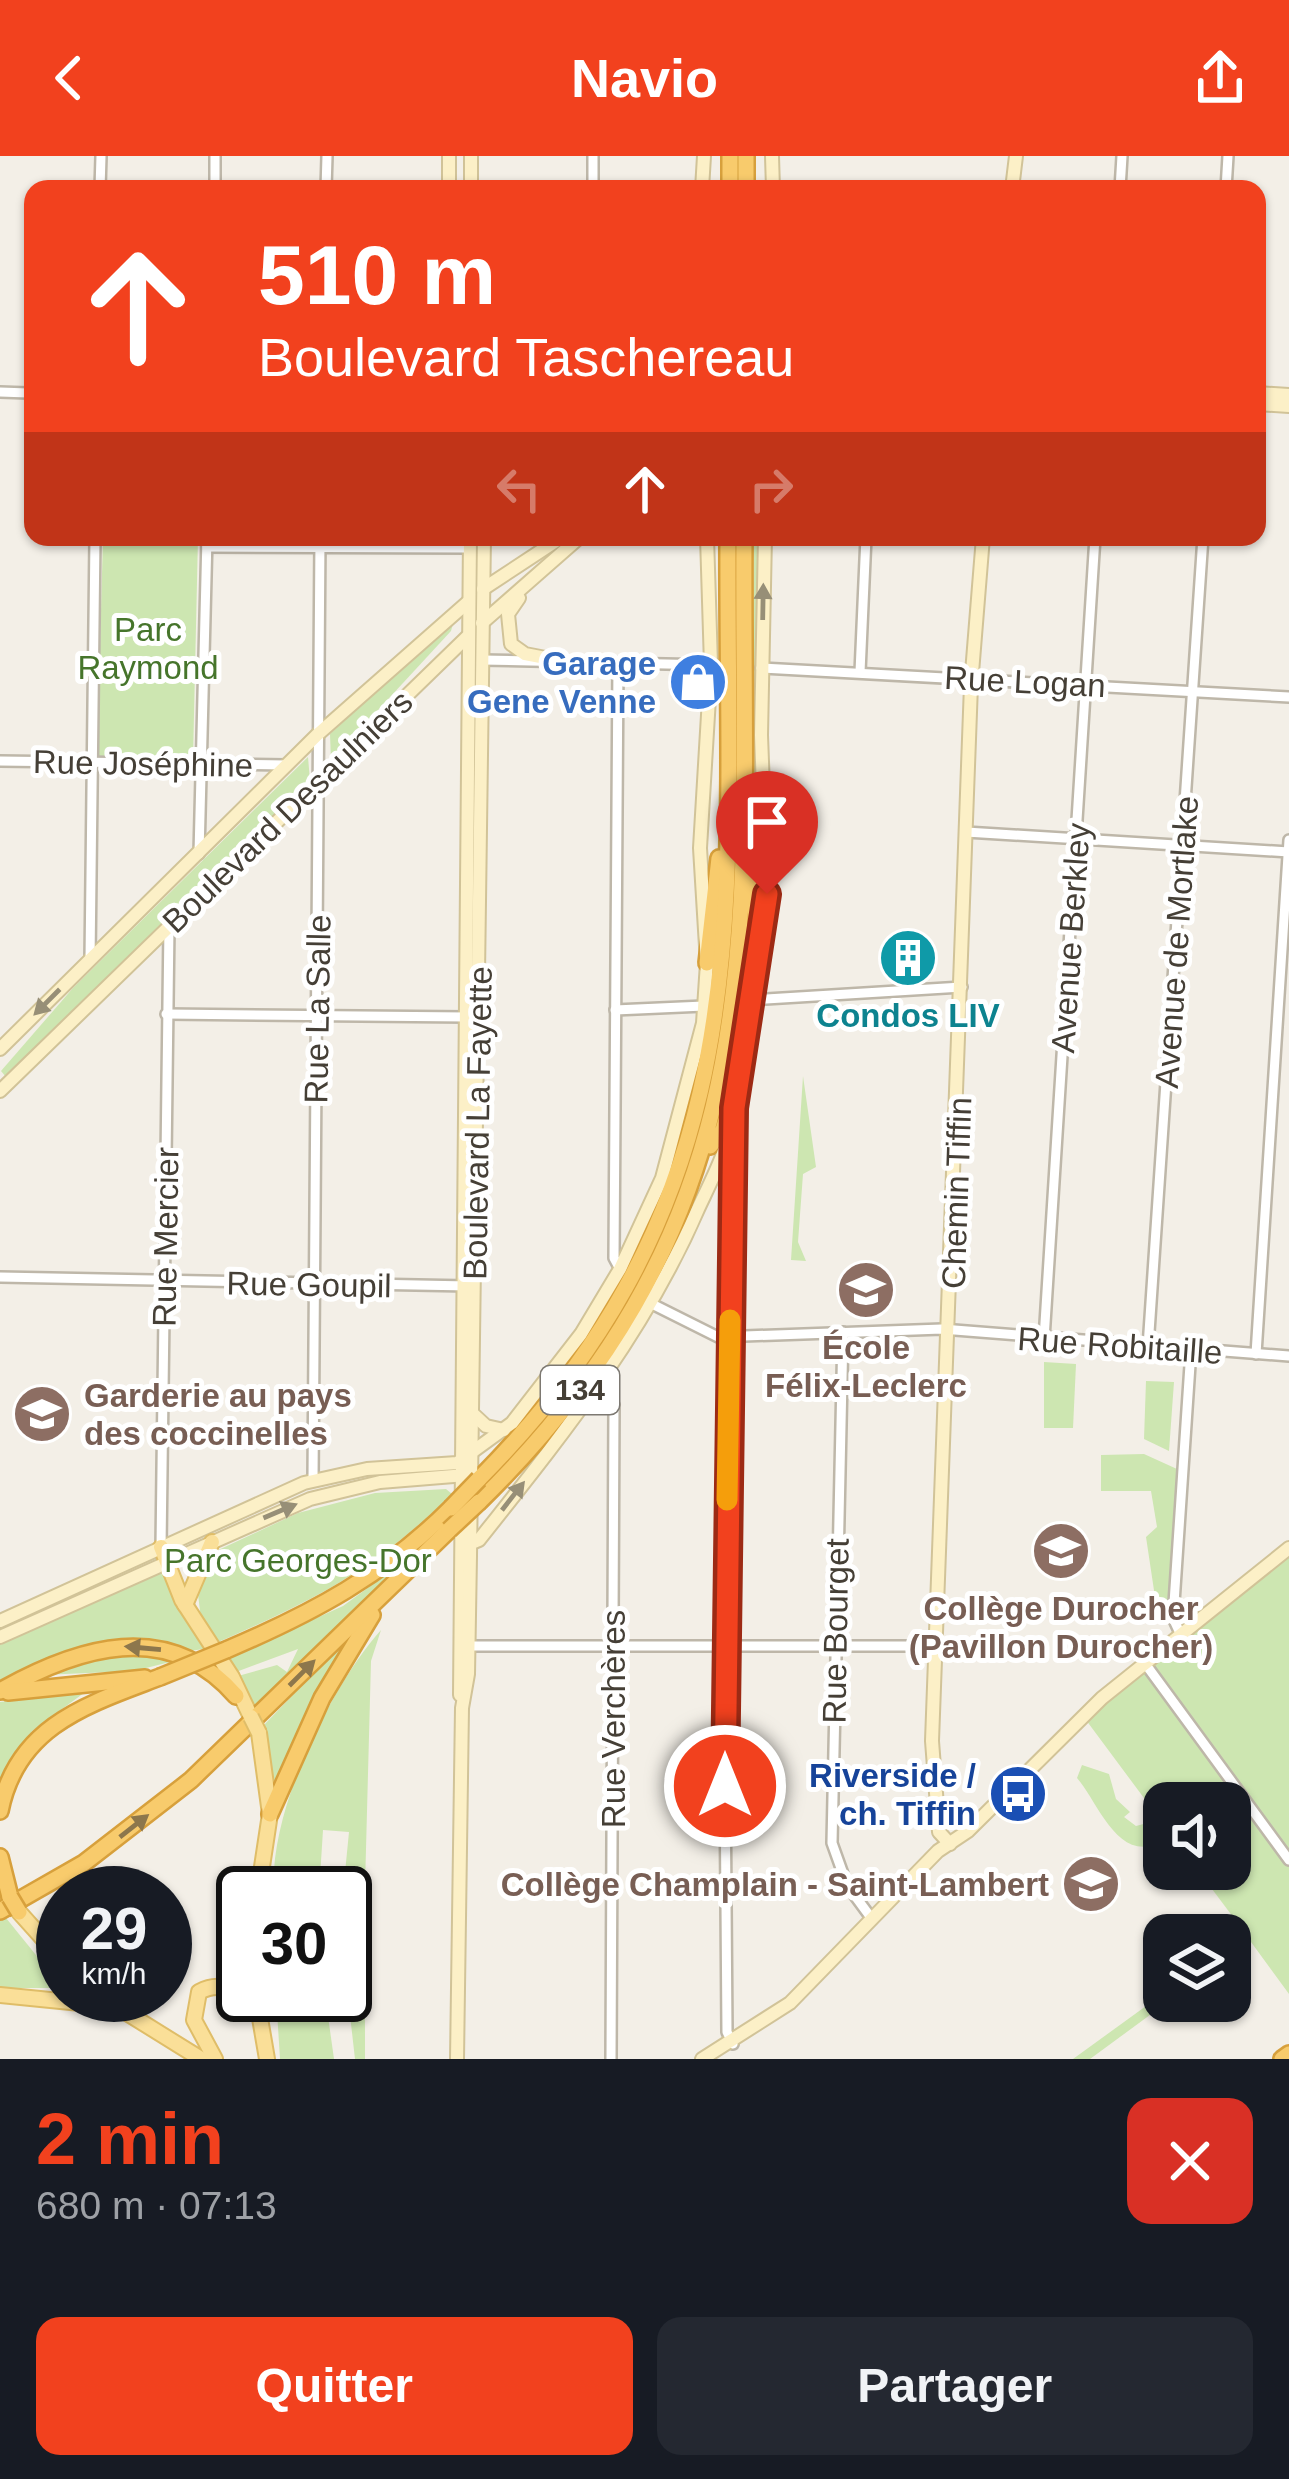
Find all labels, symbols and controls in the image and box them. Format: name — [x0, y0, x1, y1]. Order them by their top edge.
icon: back — [36, 45, 102, 111]
icon: share — [1187, 45, 1253, 111]
text: Navio — [571, 48, 718, 108]
icon: ahead — [60, 228, 216, 384]
text: 510 m — [258, 228, 496, 322]
text: Boulevard Taschereau — [258, 327, 794, 387]
icon: left — [486, 456, 552, 522]
icon: ahead — [612, 456, 678, 522]
icon: right — [738, 456, 804, 522]
one-way arrow — [753, 582, 772, 620]
park label: Parc Raymond — [77, 611, 219, 686]
place label: Garage Gene Venne — [467, 645, 656, 720]
shop icon: Garage Gene Venne — [667, 651, 729, 713]
street label: Rue Logan — [943, 659, 1107, 704]
street label: Boulevard Desaulniers — [155, 683, 420, 940]
street label: Rue Joséphine — [33, 743, 253, 784]
pin — [716, 771, 818, 894]
icon: arrive — [734, 789, 800, 855]
street label: Avenue de Mortlake — [1148, 795, 1205, 1089]
street label: Avenue Berkley — [1044, 821, 1097, 1054]
street label: Rue La Salle — [297, 914, 338, 1104]
building icon: Condos LIV — [877, 927, 939, 989]
street label: Boulevard La Fayette — [456, 966, 499, 1280]
one-way arrow — [34, 987, 62, 1015]
place label: Condos LIV — [816, 997, 1000, 1034]
street label: Chemin Tiffin — [935, 1096, 978, 1290]
street label: Rue Mercier — [145, 1147, 186, 1327]
school or university icon: École Félix-Leclerc — [835, 1259, 897, 1321]
street label: Rue Goupil — [226, 1265, 392, 1304]
street label: Rue Robitaille — [1016, 1320, 1224, 1371]
place label: École Félix-Leclerc — [765, 1329, 967, 1404]
road number: 134 — [541, 1366, 619, 1414]
place label: Garderie au pays des coccinelles — [84, 1377, 352, 1452]
school or university icon: Garderie au pays des coccinelles — [11, 1383, 73, 1445]
one-way arrow — [500, 1481, 525, 1512]
one-way arrow — [263, 1500, 298, 1520]
school or university icon: Collège Durocher (Pavillon Durocher) — [1030, 1520, 1092, 1582]
street label: Rue Bourget — [815, 1538, 856, 1724]
park label: Parc Georges-Dor — [164, 1542, 432, 1579]
place label: Collège Durocher (Pavillon Durocher) — [909, 1590, 1213, 1665]
street label: Rue Verchères — [595, 1610, 632, 1828]
one-way arrow — [124, 1638, 161, 1657]
one-way arrow — [287, 1660, 316, 1688]
position arrow — [662, 1723, 788, 1849]
place label: Riverside / ch. Tiffin — [809, 1757, 976, 1832]
bus stop icon: Riverside / ch. Tiffin — [987, 1763, 1049, 1825]
map controls — [1143, 1782, 1251, 2022]
button: sound — [1143, 1782, 1251, 1890]
one-way arrow — [118, 1814, 150, 1839]
school or university icon: Collège Champlain - Saint-Lambert — [1060, 1853, 1122, 1915]
speed limit sign: 30 — [216, 1866, 372, 2022]
place label: Collège Champlain - Saint-Lambert — [501, 1866, 1049, 1903]
text: 29 — [81, 1895, 147, 1962]
button: layers — [1143, 1914, 1251, 2022]
text: km/h — [81, 1957, 147, 1990]
button: close — [1127, 2098, 1253, 2224]
text: 2 min — [36, 2099, 224, 2179]
text: 680 m · 07:13 — [36, 2184, 277, 2227]
button: Quitter — [36, 2317, 633, 2455]
button: Partager — [657, 2317, 1253, 2455]

